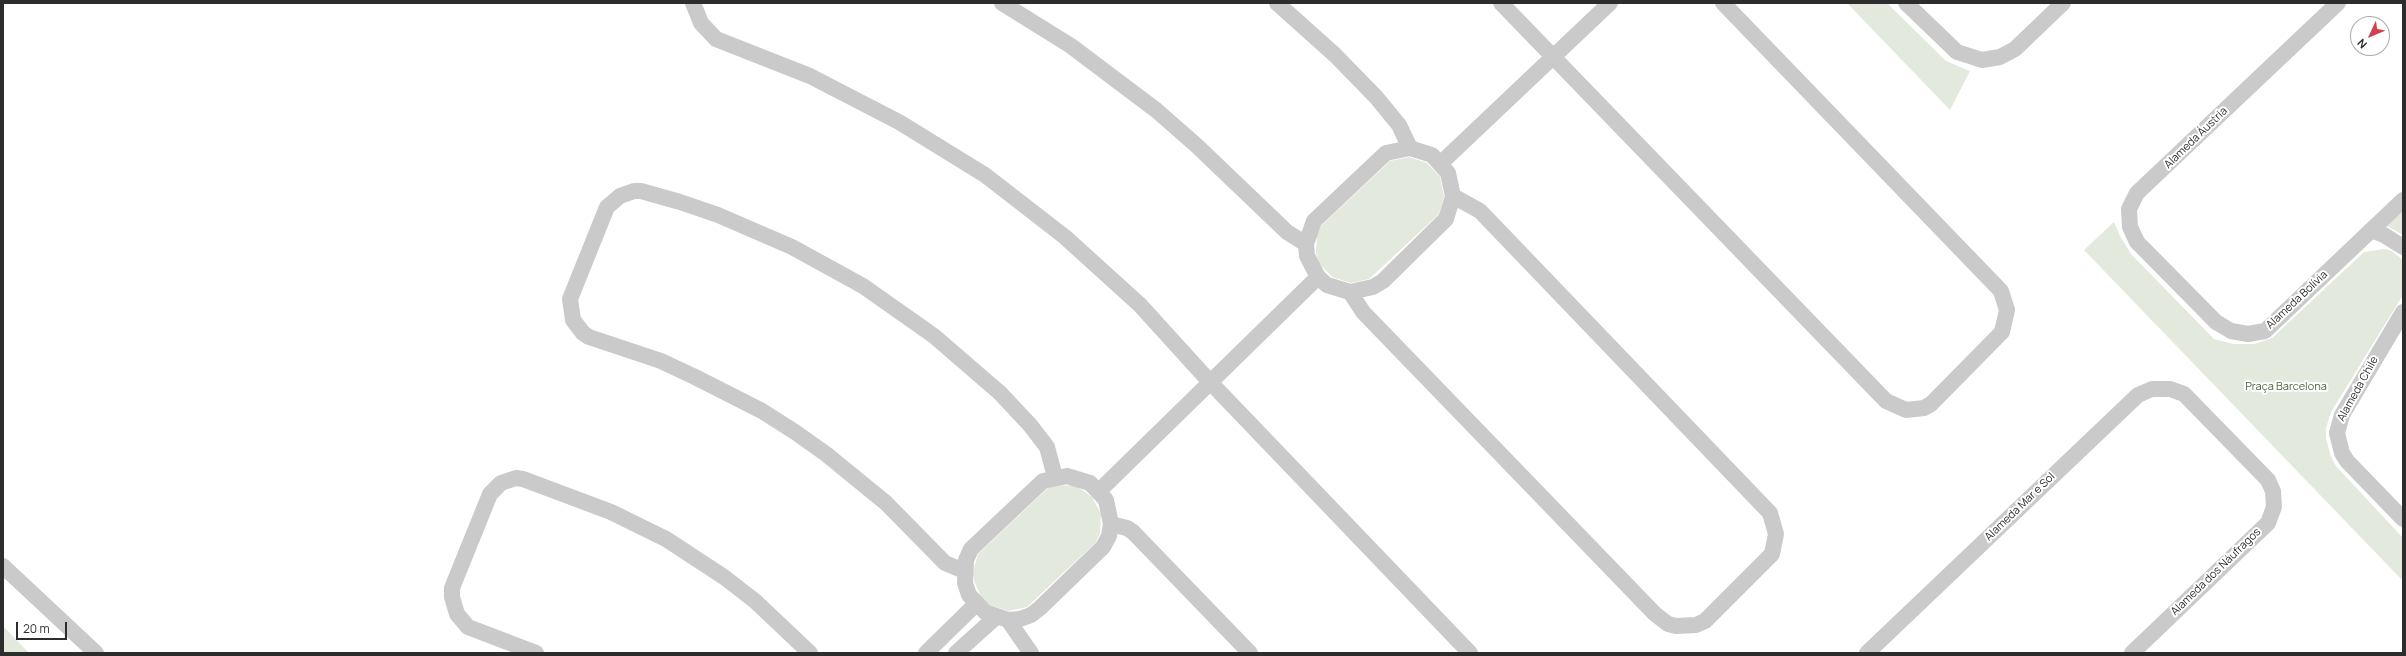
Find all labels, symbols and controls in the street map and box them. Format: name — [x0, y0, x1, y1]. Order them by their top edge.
north arrow — [2350, 16, 2390, 56]
text: N — [2354, 36, 2370, 52]
street label: Alameda Áustria — [2162, 105, 2230, 171]
street label: Alameda Bolívia — [2264, 268, 2330, 332]
street label: Alameda Chile — [2335, 354, 2381, 424]
park label: Praça Barcelona — [2245, 380, 2327, 394]
street label: Alameda Mar e Sol — [1982, 470, 2058, 544]
street label: Alameda dos Náufragos — [2168, 526, 2264, 618]
scale bar — [18, 614, 69, 640]
text: 20 m — [23, 620, 50, 637]

